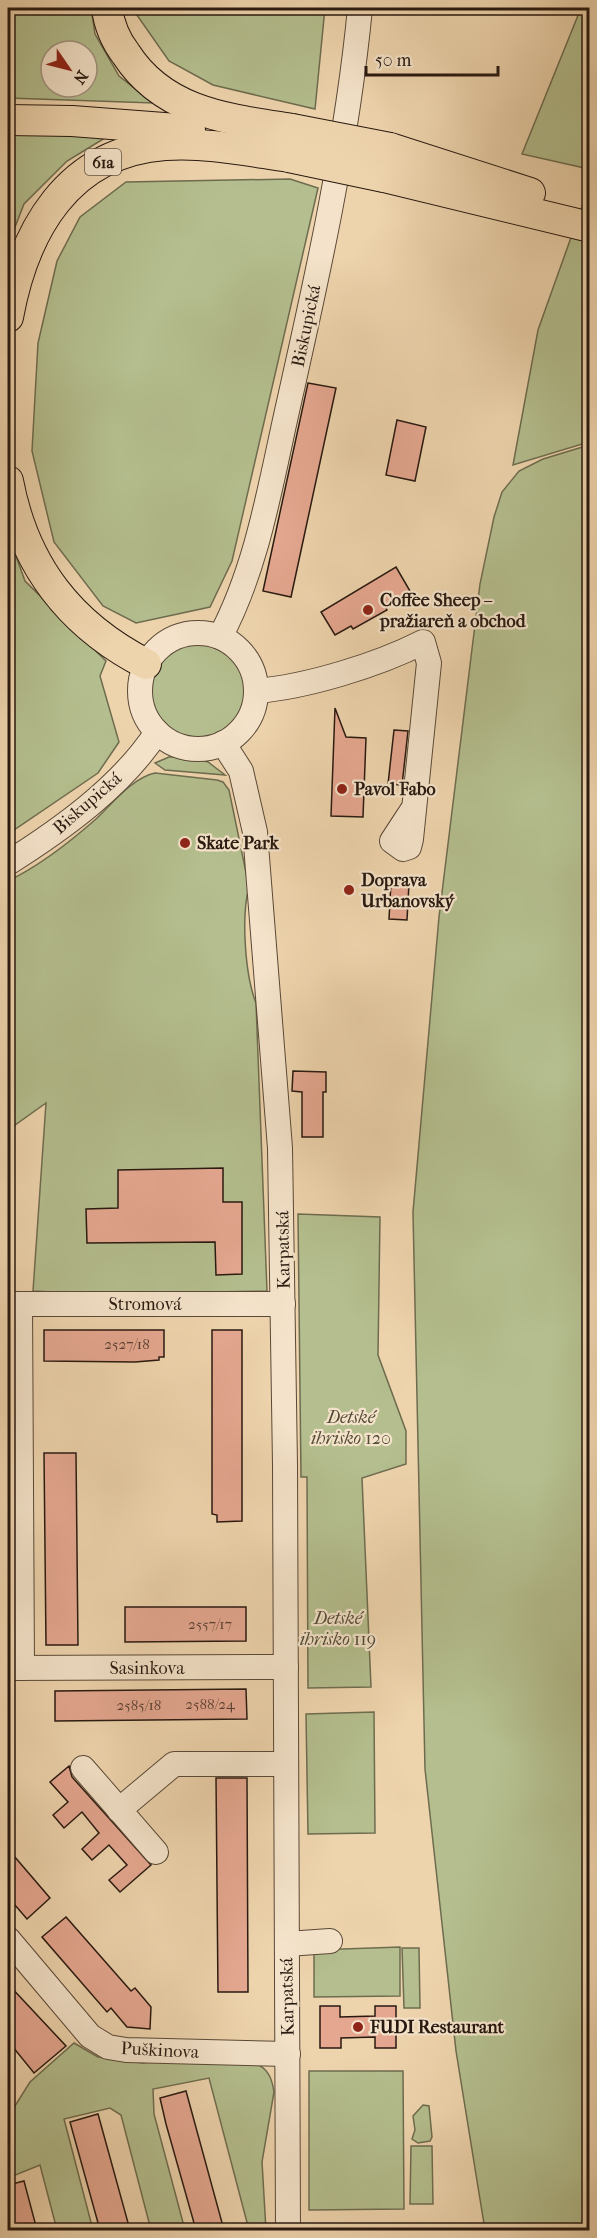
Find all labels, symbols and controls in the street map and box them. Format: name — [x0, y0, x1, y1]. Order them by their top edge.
north arrow — [39, 39, 99, 99]
scale bar — [366, 39, 498, 77]
text: 50 m — [375, 50, 412, 71]
text: N — [69, 67, 92, 88]
road number: 61a — [85, 149, 121, 175]
street label: Biskupická — [288, 282, 326, 369]
place label: Coffee Sheep – pražiareň a obchod — [379, 590, 527, 632]
marker: Coffee Sheep – pražiareň a obchod — [361, 603, 375, 617]
street label: Biskupická — [49, 768, 126, 839]
place label: Pavol Fabo — [354, 779, 436, 800]
marker: Pavol Fabo — [335, 782, 349, 796]
place label: Skate Park — [197, 833, 280, 854]
marker: Skate Park — [178, 836, 192, 850]
place label: Doprava Urbanovský — [360, 870, 455, 912]
marker: Doprava Urbanovský — [342, 883, 356, 897]
street label: Karpatská — [272, 1210, 295, 1289]
street label: Stromová — [108, 1294, 182, 1315]
house number: 2527/18 — [104, 1335, 150, 1353]
park label: Detské ihrisko 120 — [311, 1407, 391, 1449]
park label: Detské ihrisko 119 — [300, 1608, 376, 1650]
house number: 2557/17 — [188, 1615, 232, 1633]
street label: Sasinkova — [110, 1658, 185, 1679]
house number: 2588/24 — [185, 1695, 236, 1713]
house number: 2585/18 — [117, 1696, 161, 1714]
street label: Karpatská — [276, 1957, 299, 2036]
place label: FUDI Restaurant — [369, 2017, 505, 2038]
marker: FUDI Restaurant — [351, 2020, 365, 2034]
street label: Puškinova — [120, 2038, 200, 2063]

